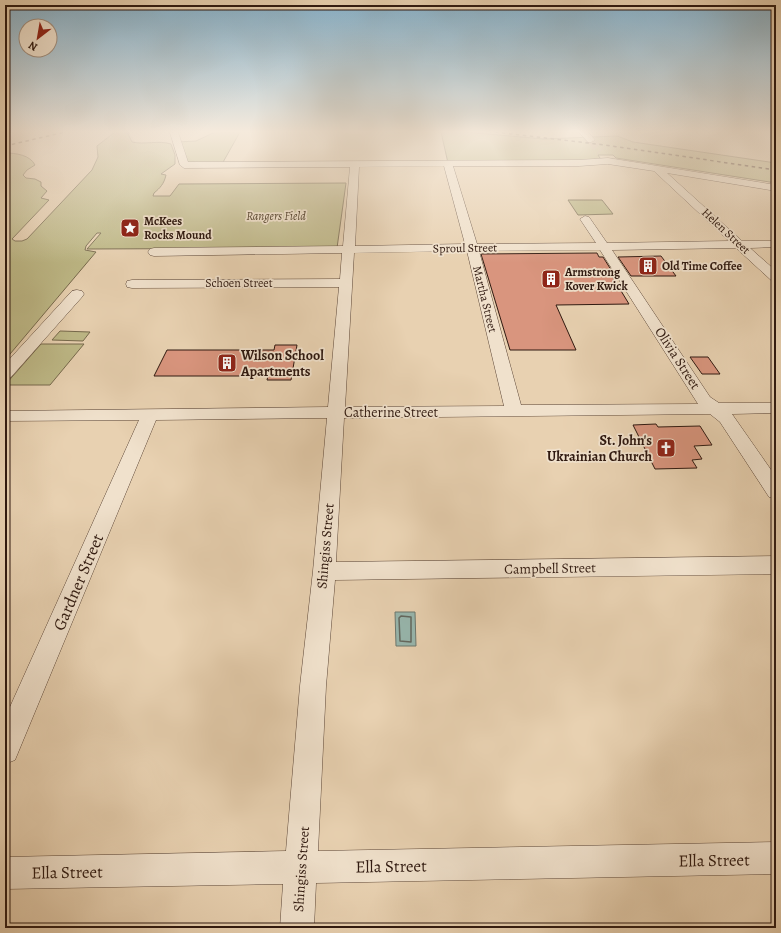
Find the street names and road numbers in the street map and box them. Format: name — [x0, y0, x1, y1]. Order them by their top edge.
street label: Helen Street — [698, 204, 754, 258]
street label: Sproul Street — [433, 239, 497, 257]
street label: Martha Street — [469, 264, 501, 334]
street label: Schoen Street — [205, 275, 273, 291]
street label: Olivia Street — [650, 323, 705, 394]
street label: Catherine Street — [344, 403, 438, 422]
street label: Shingiss Street — [312, 502, 339, 590]
street label: Gardner Street — [48, 530, 109, 634]
street label: Campbell Street — [504, 558, 596, 579]
street label: Shingiss Street — [289, 825, 314, 912]
street label: Ella Street — [678, 848, 750, 873]
street label: Ella Street — [355, 854, 427, 879]
street label: Ella Street — [31, 860, 103, 885]

